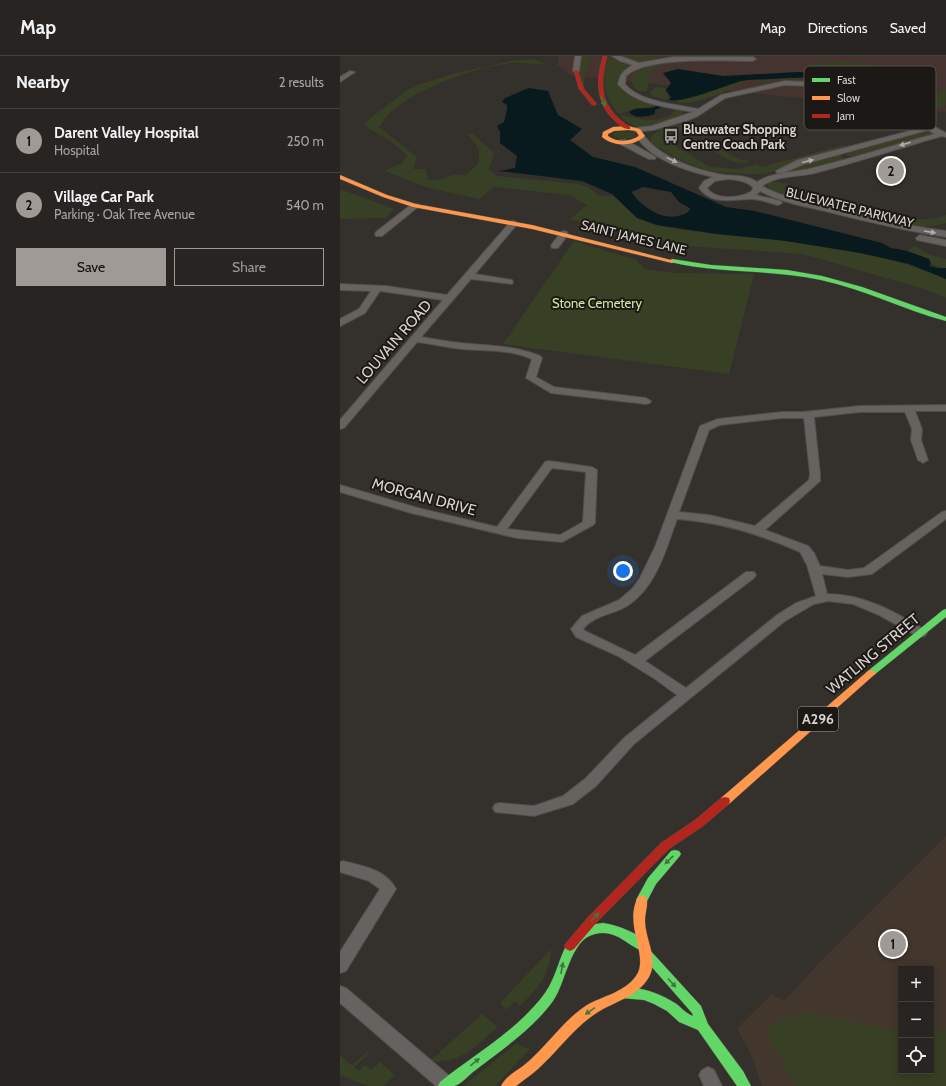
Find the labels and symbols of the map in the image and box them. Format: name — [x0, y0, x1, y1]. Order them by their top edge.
legend — [804, 66, 936, 130]
text: Fast — [837, 73, 856, 87]
text: Slow — [837, 91, 860, 105]
one-way arrow — [600, 96, 606, 107]
text: Jam — [836, 109, 855, 123]
place label: Bluewater Shopping Centre Coach Park — [683, 121, 797, 152]
bus stop icon: Bluewater Shopping Centre Coach Park — [662, 127, 680, 145]
one-way arrow — [898, 141, 910, 147]
pin: 2 — [878, 156, 904, 186]
one-way arrow — [666, 157, 678, 163]
one-way arrow — [802, 157, 814, 163]
street label: BLUEWATER PARKWAY — [784, 183, 916, 231]
street label: SAINT JAMES LANE — [580, 216, 688, 258]
one-way arrow — [924, 229, 936, 235]
park label: Stone Cemetery — [552, 295, 642, 311]
street label: LOUVAIN ROAD — [353, 296, 435, 388]
street label: MORGAN DRIVE — [370, 474, 478, 520]
your location — [613, 561, 633, 581]
street label: WATLING STREET — [823, 610, 923, 698]
road number: A296 — [798, 707, 838, 731]
one-way arrow — [664, 855, 674, 864]
one-way arrow — [590, 912, 600, 922]
pin: 1 — [880, 929, 906, 959]
one-way arrow — [559, 962, 565, 974]
one-way arrow — [668, 977, 677, 988]
one-way arrow — [585, 1007, 595, 1015]
one-way arrow — [470, 1057, 481, 1066]

